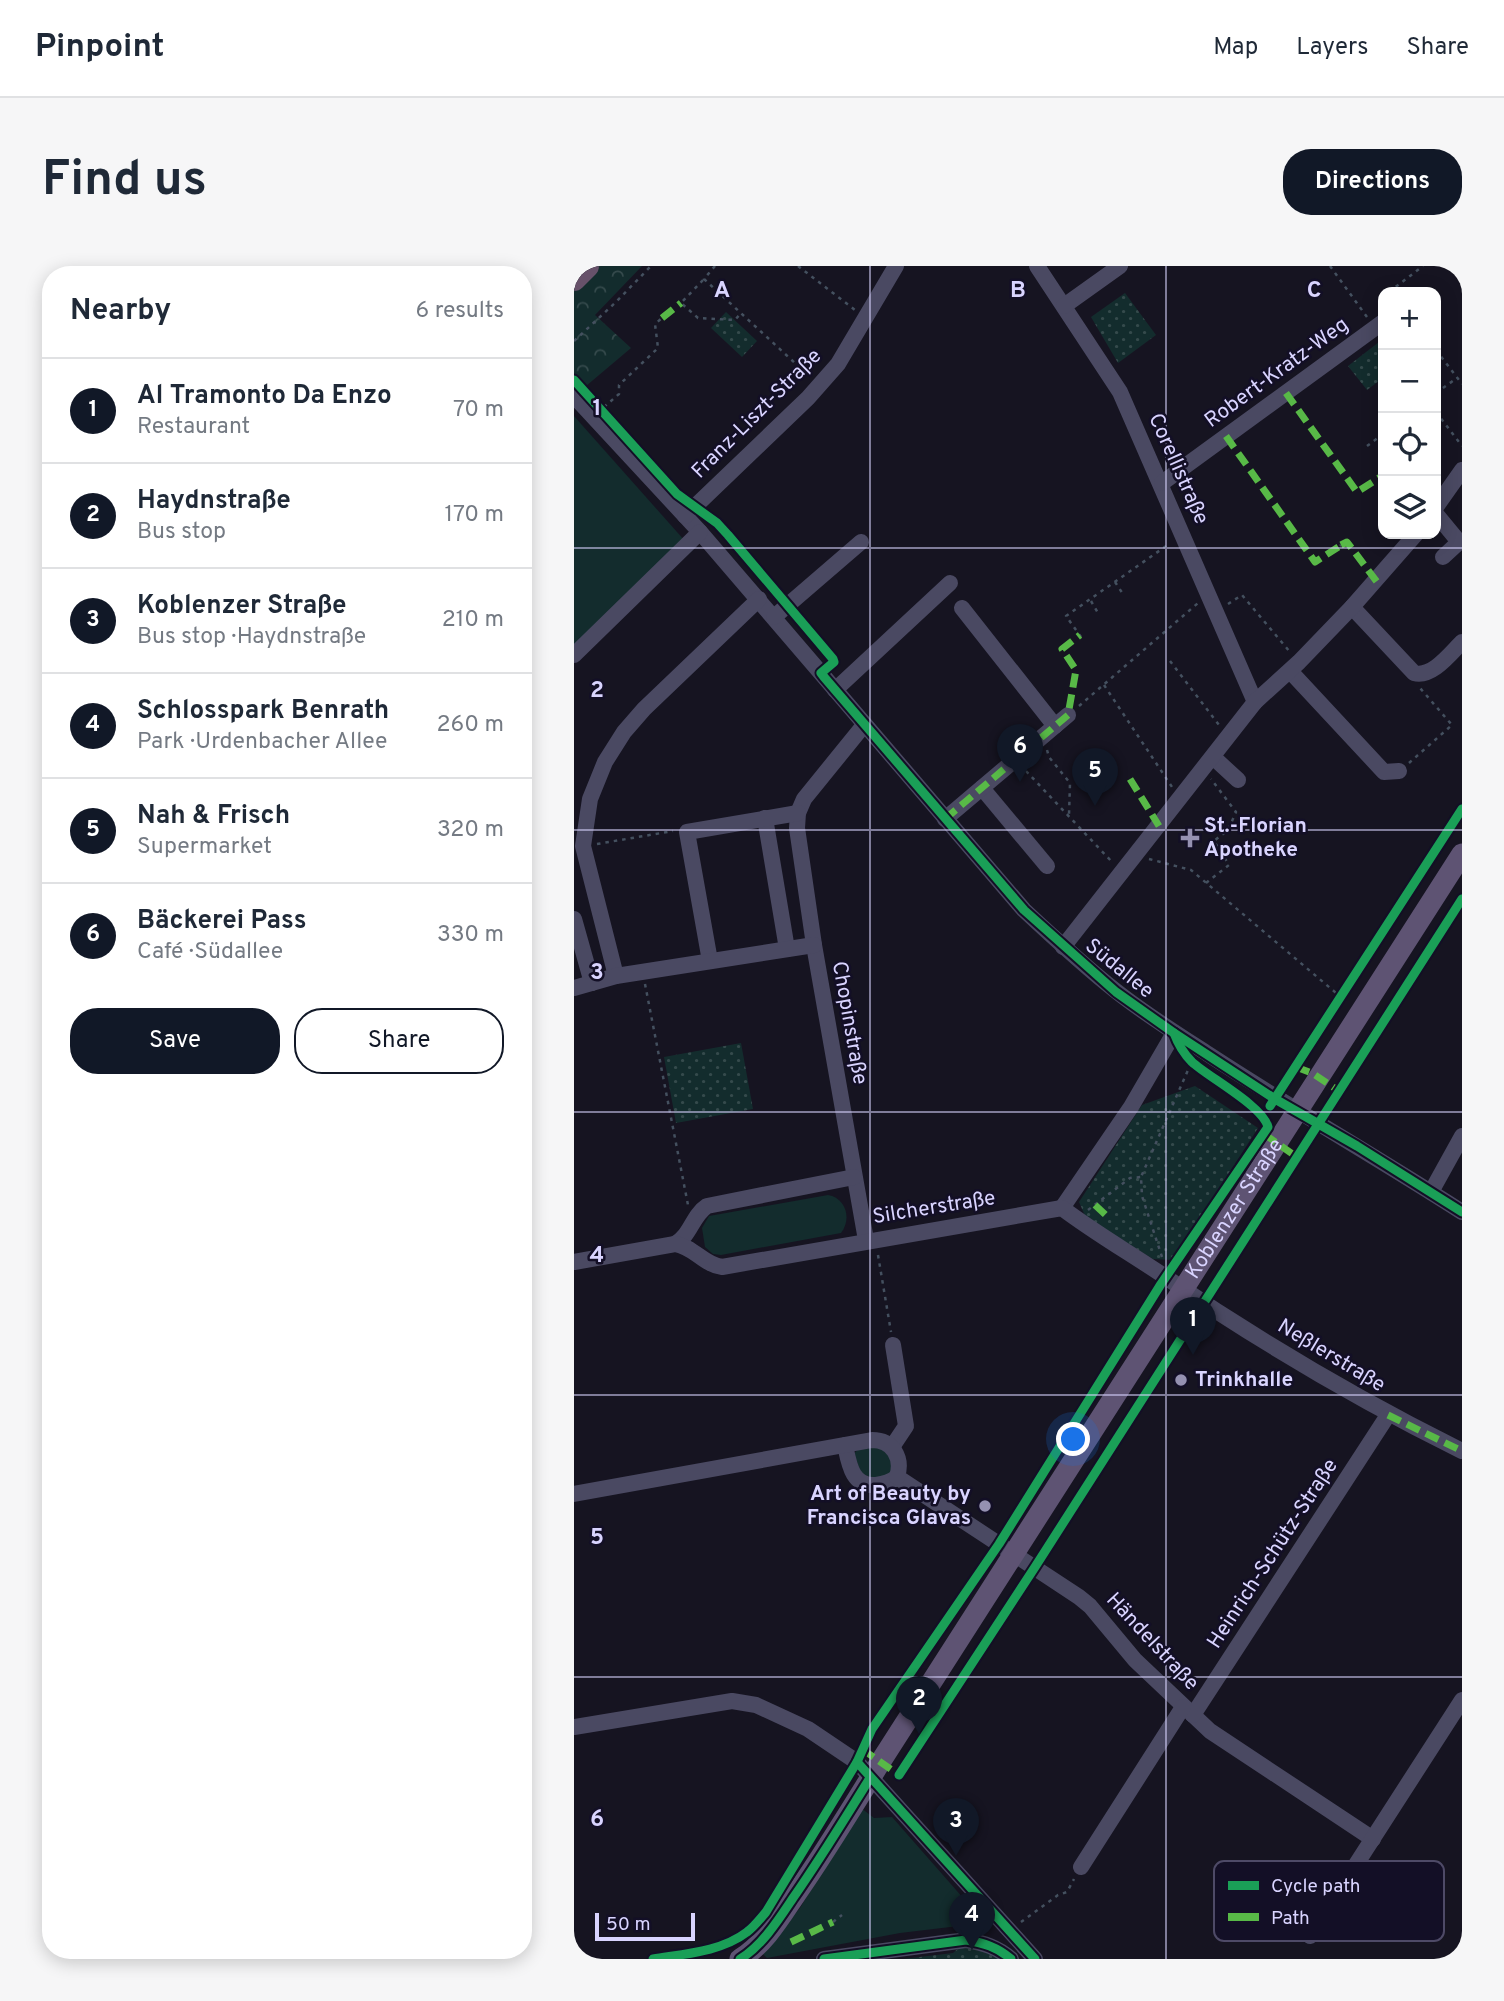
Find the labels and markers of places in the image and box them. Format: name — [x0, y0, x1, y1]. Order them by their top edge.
pin: 6 — [997, 724, 1043, 782]
pin: 5 — [1072, 748, 1118, 806]
place label: St.-Florian Apotheke — [1204, 813, 1307, 864]
marker: St.-Florian Apotheke — [1182, 830, 1198, 846]
pin: 1 — [1170, 1297, 1216, 1355]
place label: Trinkhalle — [1195, 1367, 1293, 1394]
marker: Trinkhalle — [1173, 1372, 1189, 1388]
place label: Art of Beauty by Francisca Glavas — [807, 1481, 971, 1532]
marker: Art of Beauty by Francisca Glavas — [977, 1498, 993, 1514]
pin: 2 — [896, 1676, 942, 1734]
pin: 3 — [933, 1798, 979, 1856]
pin: 4 — [949, 1892, 995, 1950]

